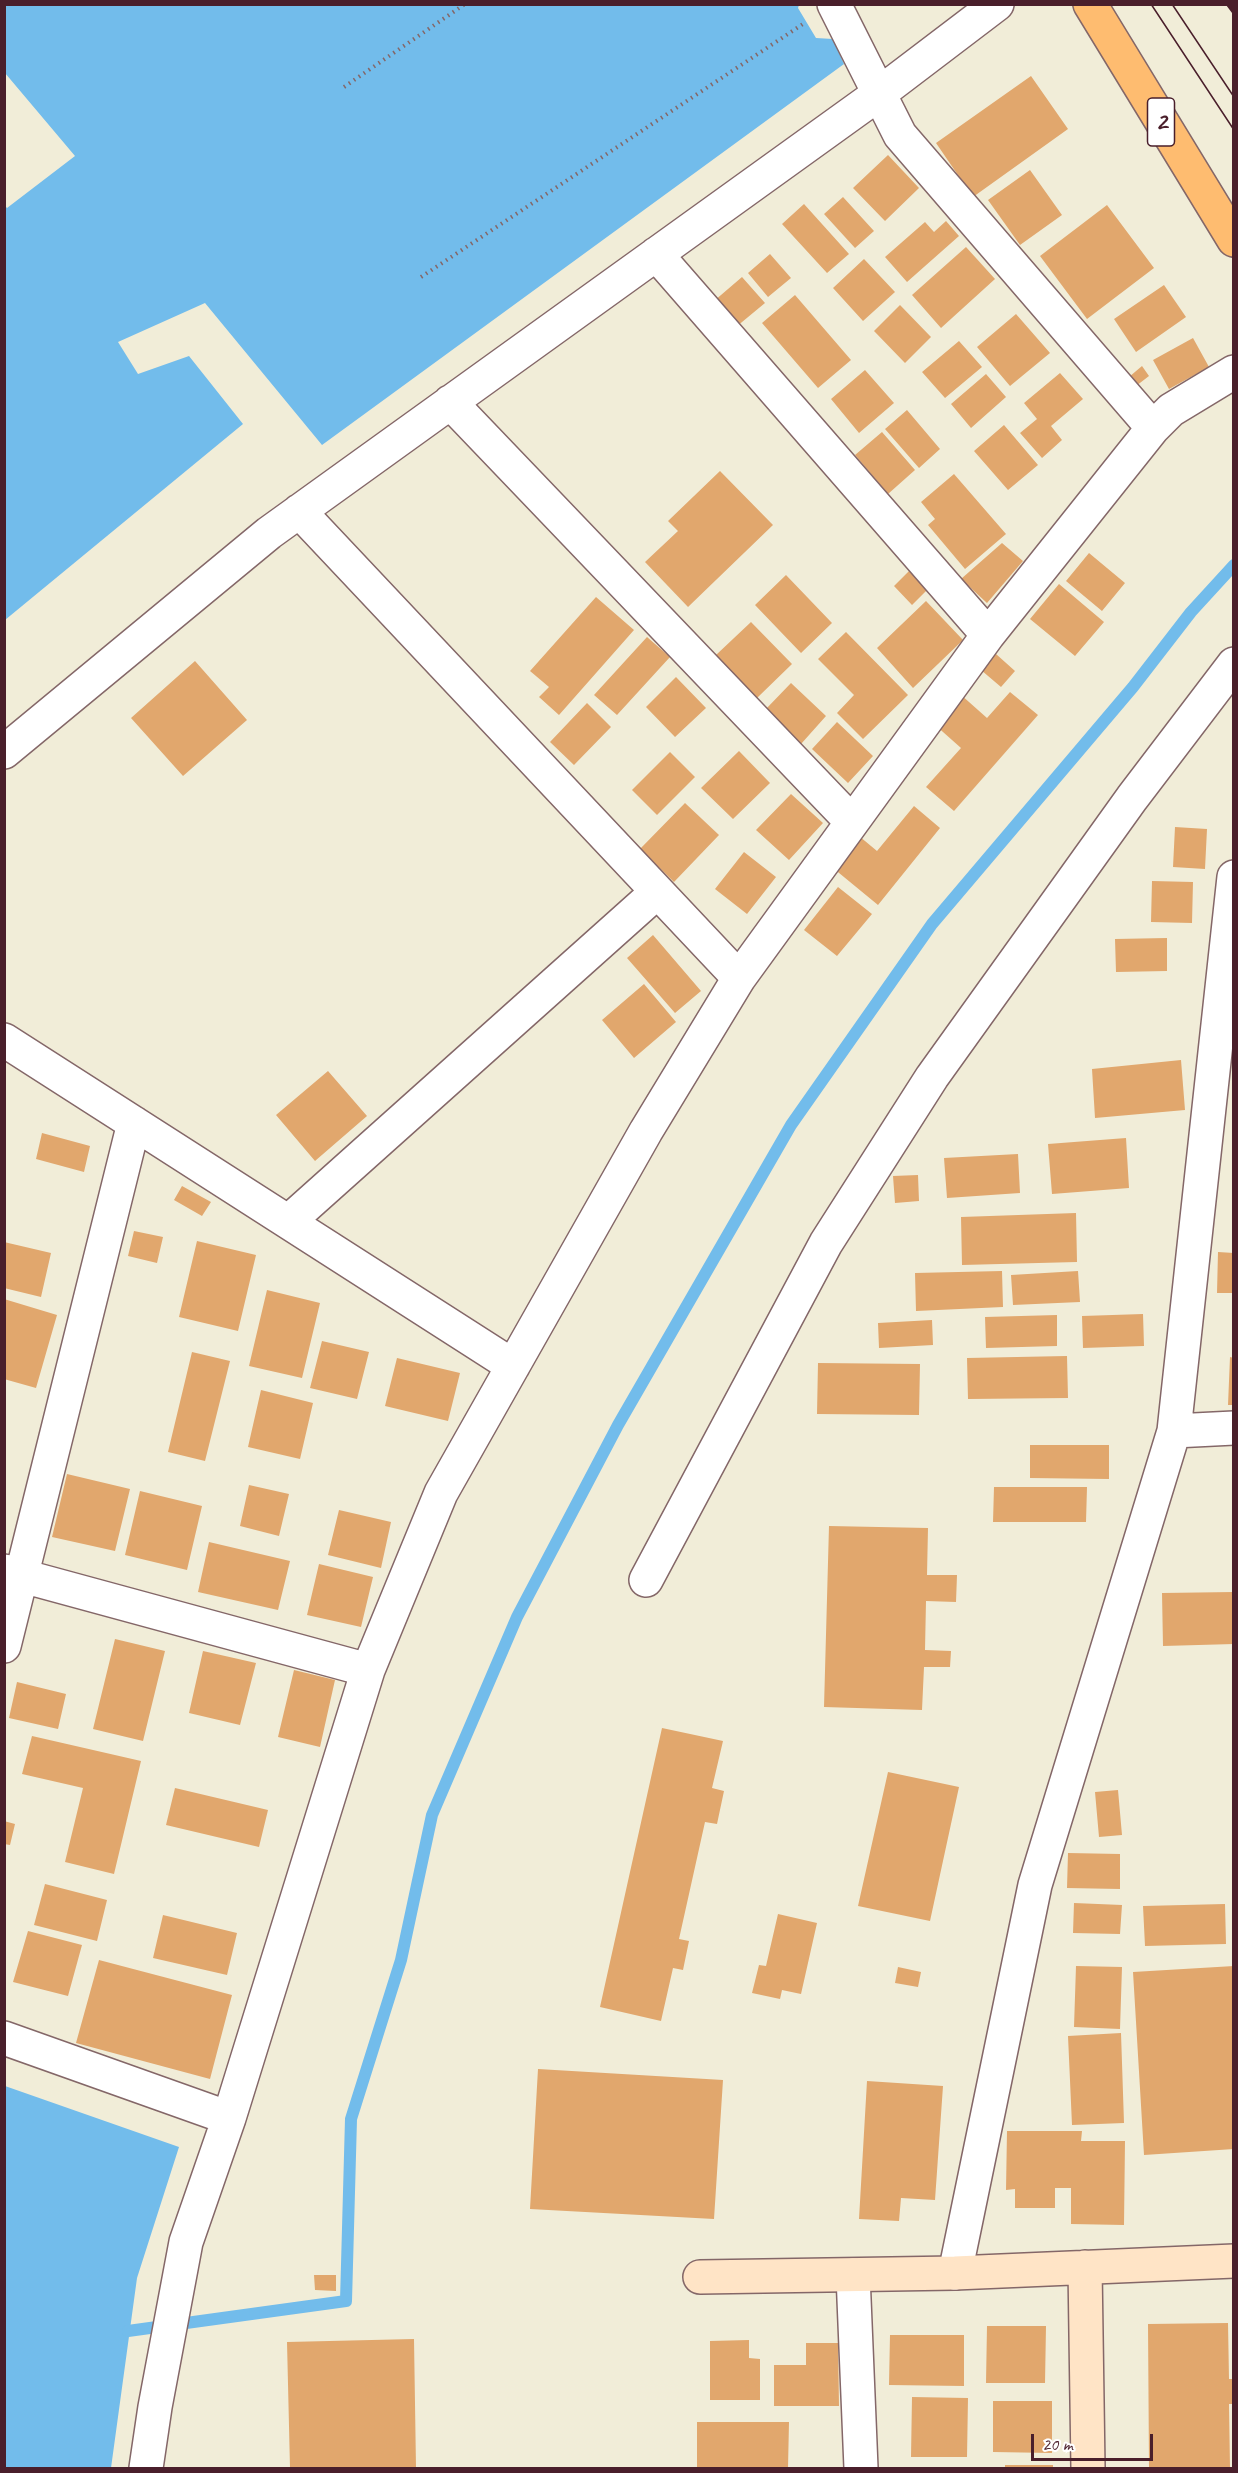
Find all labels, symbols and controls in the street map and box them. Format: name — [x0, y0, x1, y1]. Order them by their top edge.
road number: 2 — [1148, 98, 1174, 146]
scale bar — [1034, 2422, 1156, 2460]
text: 20 m — [1042, 2433, 1073, 2455]

